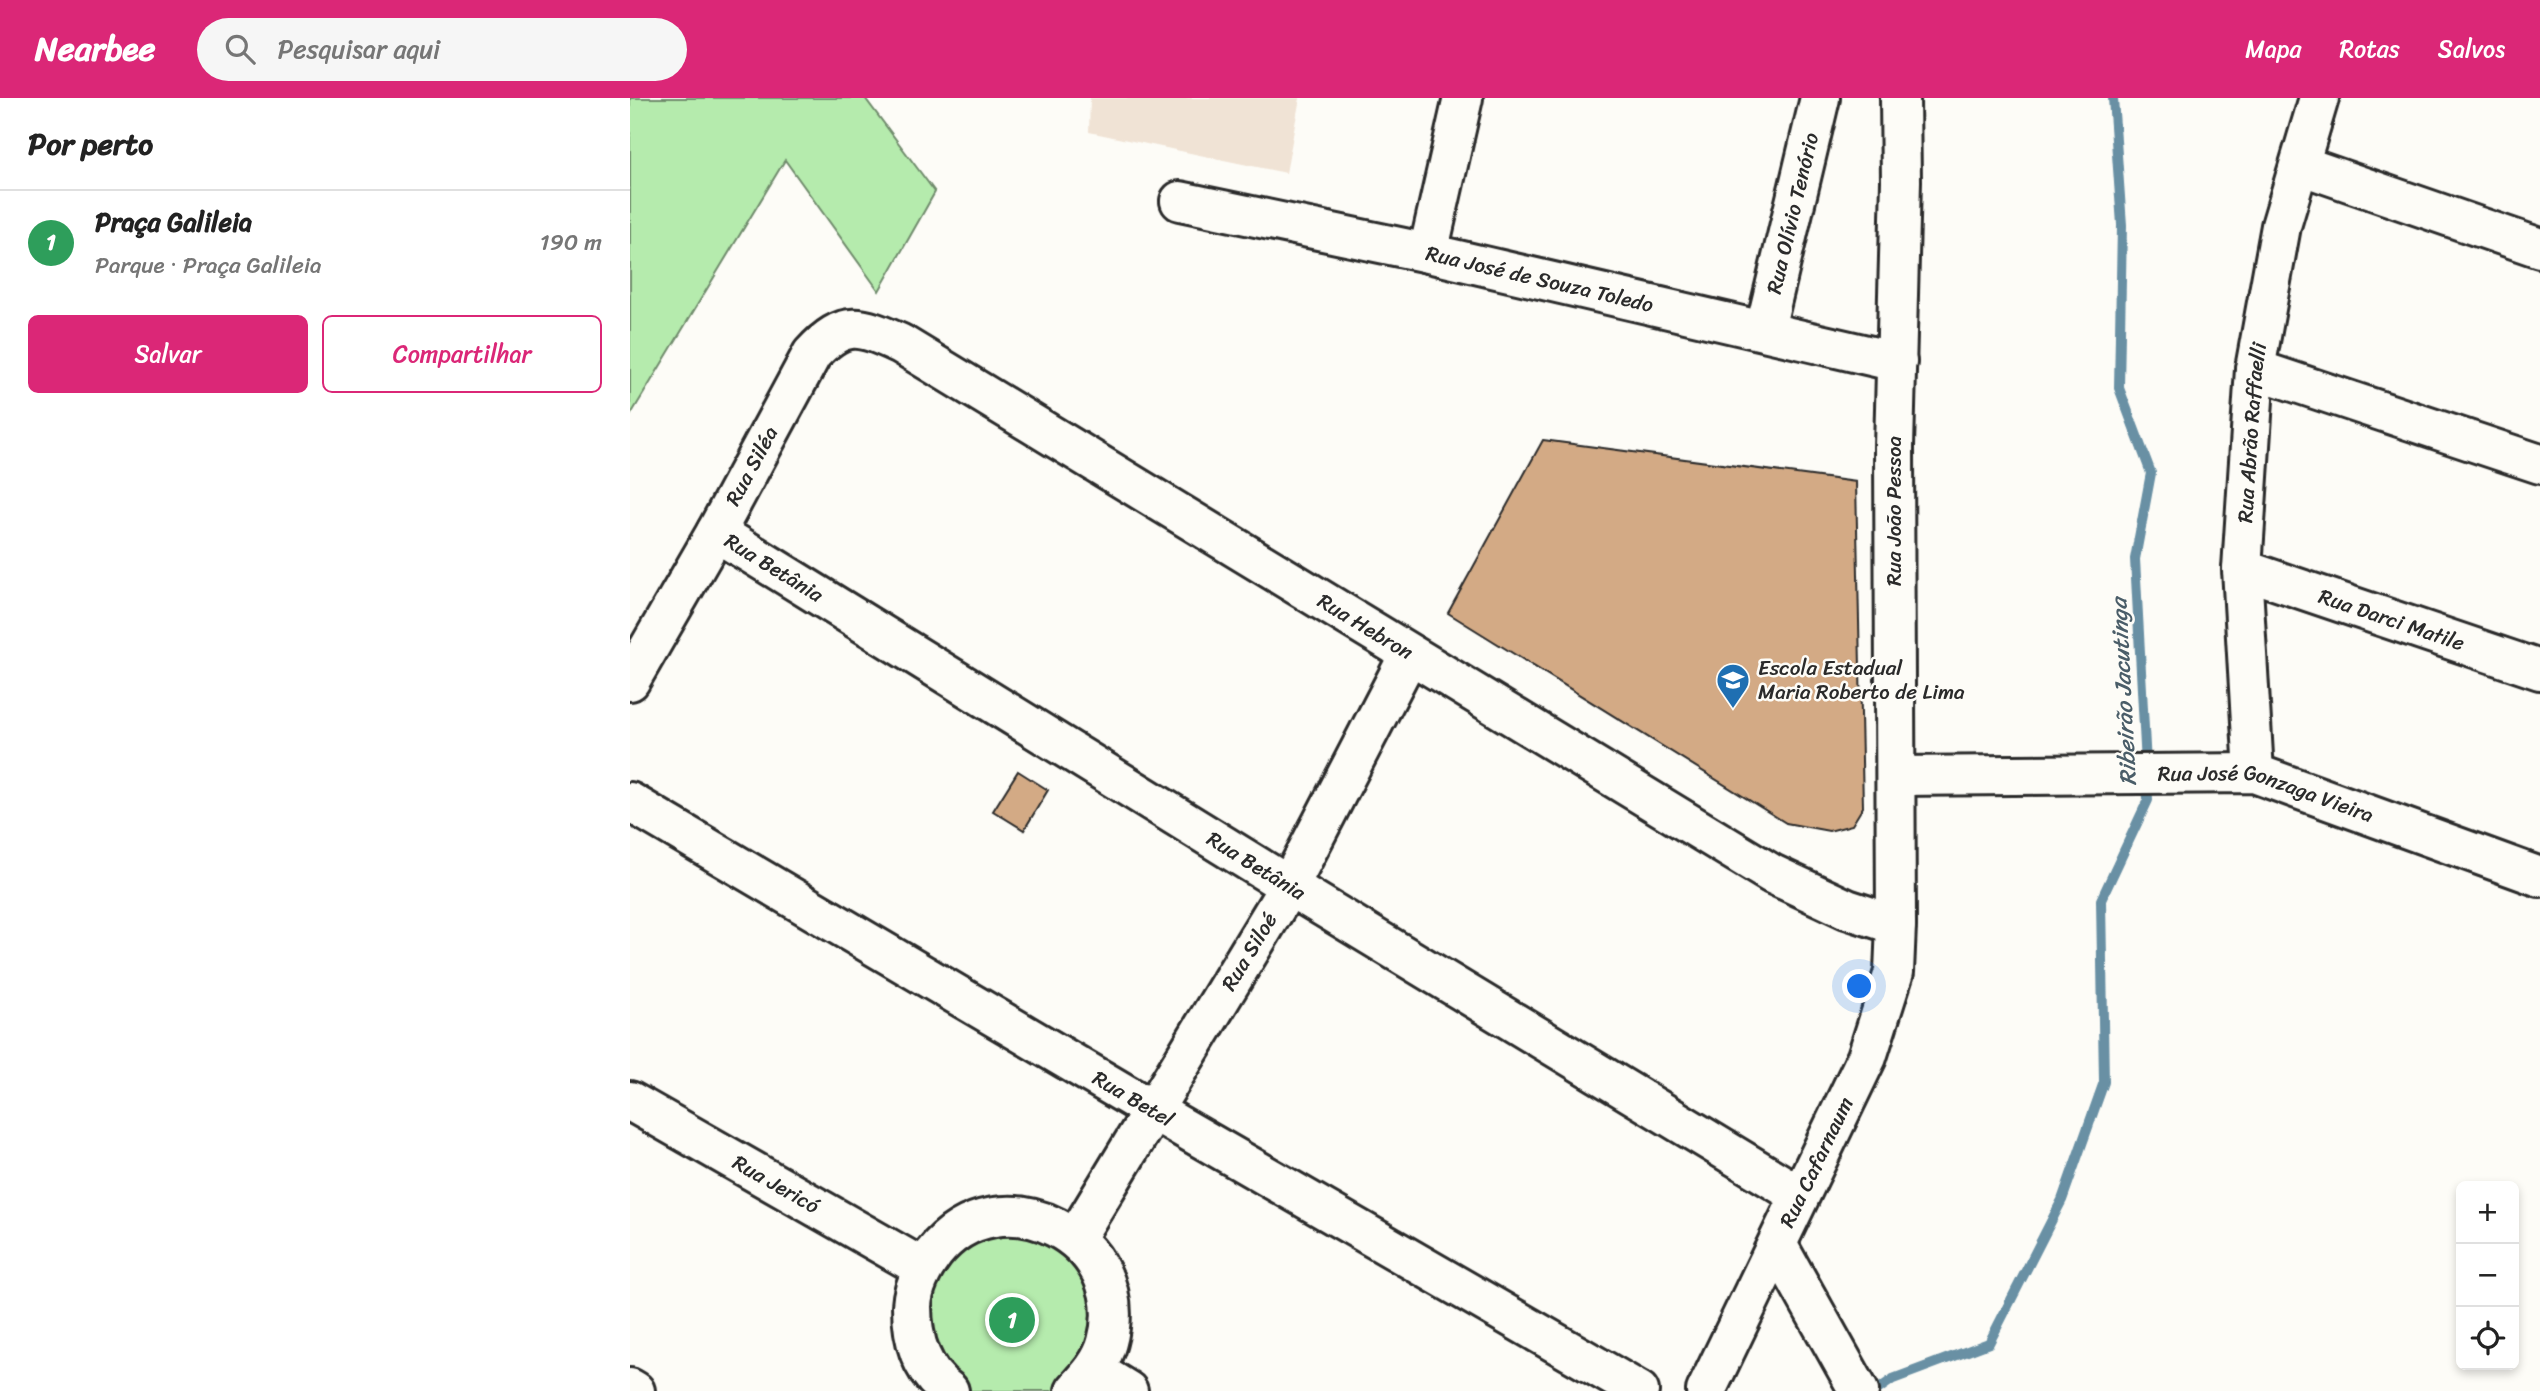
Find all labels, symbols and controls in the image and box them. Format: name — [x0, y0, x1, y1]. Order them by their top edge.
search box — [197, 18, 687, 81]
text: Nearbee — [35, 20, 155, 78]
text: Pesquisar aqui — [277, 26, 440, 72]
text: Mapa — [2245, 28, 2302, 70]
text: Rotas — [2340, 28, 2400, 70]
text: Salvos — [2438, 28, 2505, 70]
icon: search — [221, 30, 259, 68]
text: Por perto — [28, 117, 153, 171]
street label: Rua Olívio Tenório — [1755, 128, 1830, 298]
text: Praça Galileia — [95, 199, 252, 245]
text: 1 — [46, 222, 56, 263]
text: 190 m — [540, 222, 602, 263]
street label: Rua José de Souza Toledo — [1422, 234, 1657, 324]
text: Parque · Praça Galileia — [95, 245, 322, 286]
button: Salvar — [28, 315, 308, 393]
button: Compartilhar — [322, 315, 602, 393]
street label: Rua Abrão Raffaelli — [2226, 338, 2279, 524]
street label: Rua Siléa — [714, 419, 789, 513]
street label: Rua João Pessoa — [1875, 436, 1913, 586]
street label: Rua Betânia — [717, 522, 831, 613]
street label: Rua Darci Matile — [2314, 577, 2470, 662]
street label: Rua Hebron — [1310, 582, 1421, 671]
water label: Ribeirão Jacutinga — [2098, 594, 2149, 787]
place label: Escola Estadual Maria Roberto de Lima — [1758, 649, 1965, 711]
school or university icon: Escola Estadual Maria Roberto de Lima — [1714, 661, 1752, 710]
street label: Rua José Gonzaga Vieira — [2158, 754, 2380, 834]
street label: Rua Betânia — [1199, 820, 1314, 911]
street label: Rua Siloé — [1211, 905, 1288, 999]
your location — [1842, 969, 1876, 1003]
street label: Rua Betel — [1085, 1060, 1182, 1138]
street label: Rua Cafarnaum — [1768, 1090, 1864, 1234]
street label: Rua Jericó — [725, 1144, 827, 1225]
map controls — [2456, 1181, 2519, 1370]
button: + — [2456, 1181, 2519, 1244]
button: − — [2456, 1244, 2519, 1307]
pin: 1 — [989, 1294, 1035, 1346]
button: locate — [2456, 1307, 2519, 1370]

